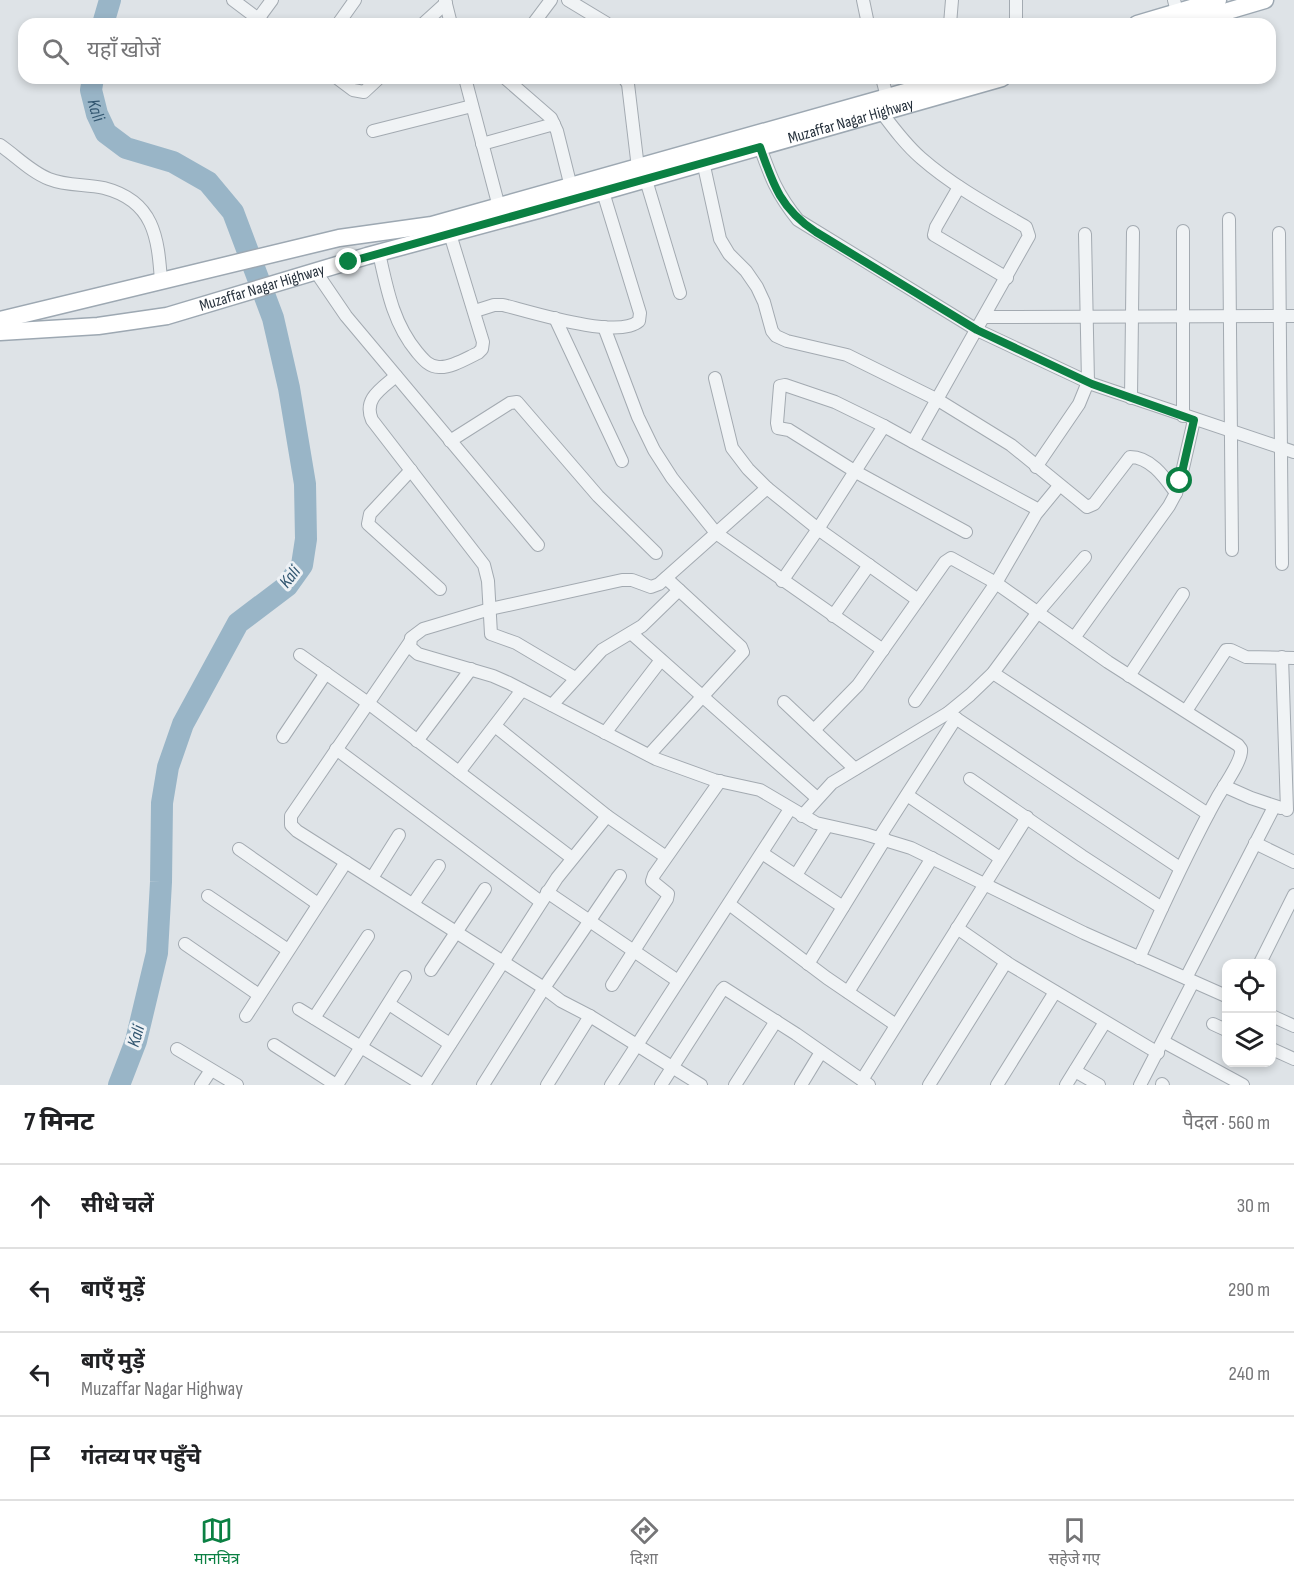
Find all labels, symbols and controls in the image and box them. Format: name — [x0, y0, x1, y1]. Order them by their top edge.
search box — [18, 18, 1276, 84]
icon: search — [39, 35, 72, 68]
text: यहाँ खोजें — [87, 37, 161, 64]
street label: Muzaffar Nagar Highway — [786, 94, 916, 148]
water label: Kali — [83, 97, 110, 126]
route end — [335, 248, 361, 274]
street label: Muzaffar Nagar Highway — [197, 260, 327, 315]
route start — [1166, 467, 1192, 493]
water label: Kali — [275, 561, 305, 592]
map controls — [1222, 959, 1276, 1067]
button: locate — [1222, 959, 1276, 1013]
button: layers — [1222, 1013, 1276, 1067]
water label: Kali — [123, 1022, 149, 1049]
text: 7 मिनट — [24, 1107, 94, 1138]
text: पैदल · 560 m — [1182, 1111, 1270, 1135]
icon: ahead — [24, 1190, 57, 1223]
text: सीधे चलें — [81, 1192, 154, 1219]
text: 30 m — [1237, 1194, 1270, 1218]
icon: left — [24, 1274, 57, 1307]
text: बाएँ मुड़ें — [81, 1276, 145, 1303]
text: 290 m — [1228, 1278, 1270, 1302]
text: बाएँ मुड़ें — [81, 1348, 145, 1375]
icon: left — [24, 1358, 57, 1391]
text: 240 m — [1229, 1362, 1270, 1386]
text: Muzaffar Nagar Highway — [81, 1377, 243, 1401]
icon: arrive — [24, 1442, 57, 1475]
text: गंतव्य पर पहुँचे — [81, 1444, 201, 1471]
tab: मानचित्र — [194, 1514, 240, 1571]
tab: दिशा — [628, 1514, 661, 1571]
tab: सहेजे गए — [1048, 1514, 1100, 1571]

